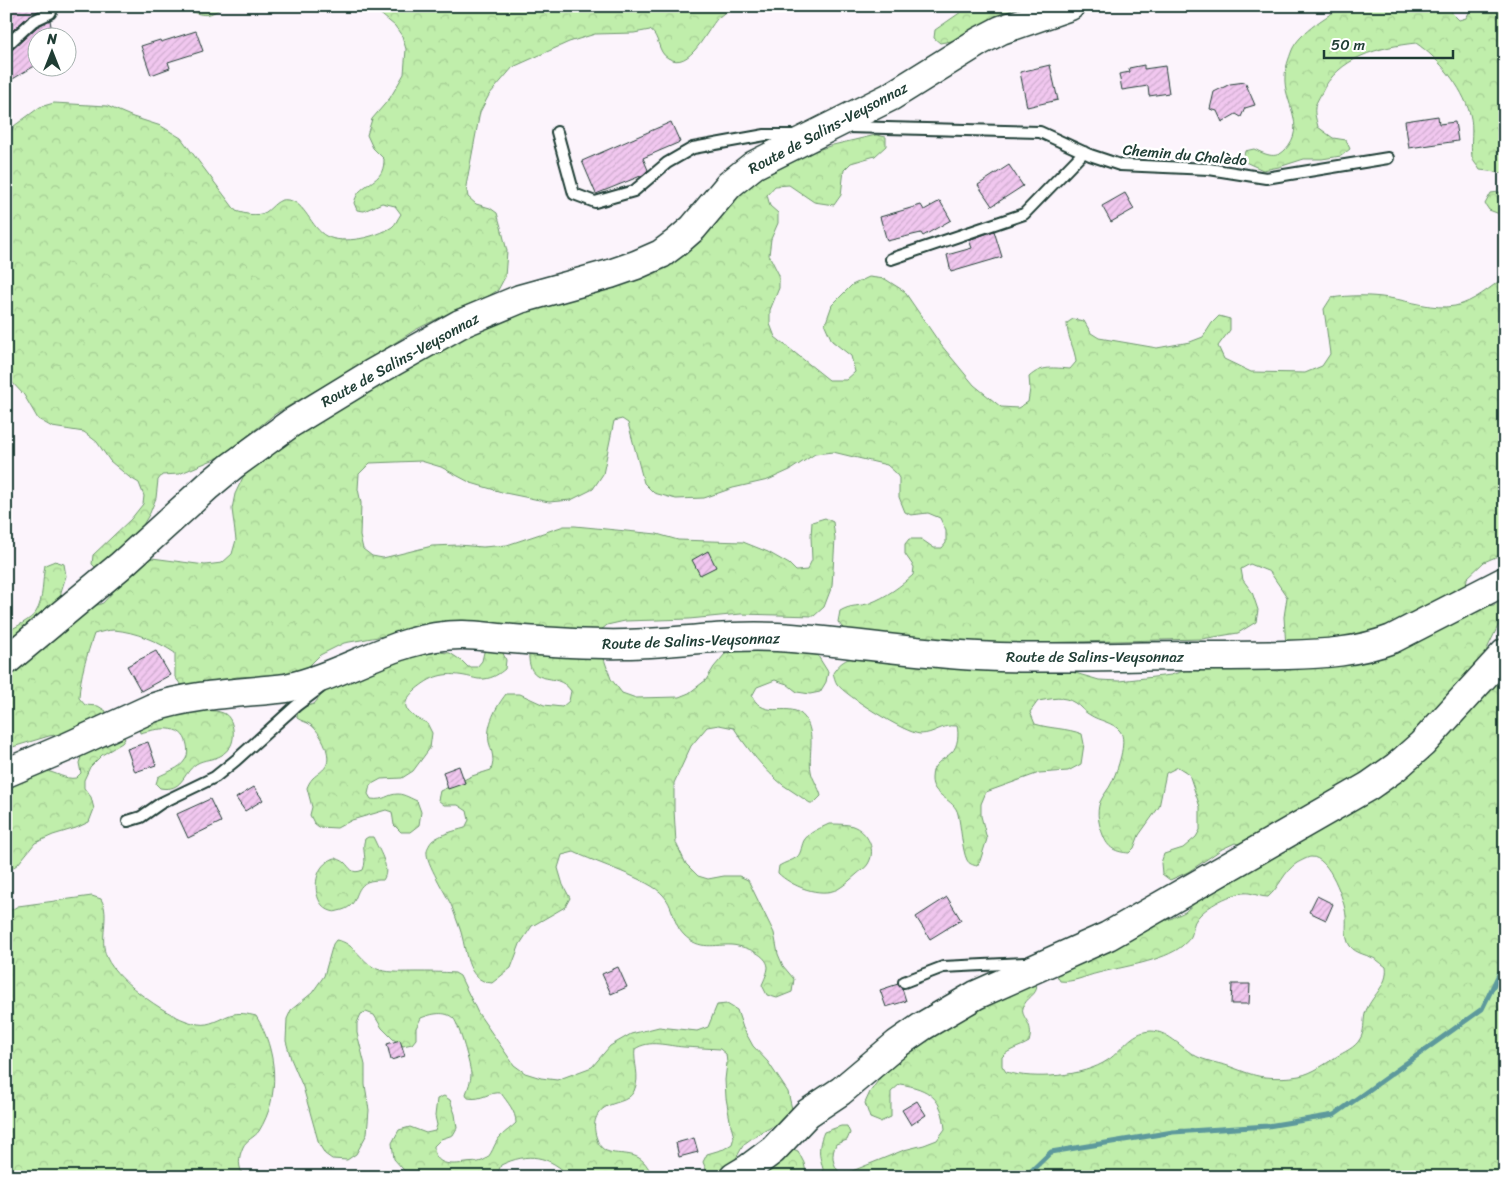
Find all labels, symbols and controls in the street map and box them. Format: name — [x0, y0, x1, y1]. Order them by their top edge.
text: N — [46, 27, 57, 52]
north arrow — [28, 28, 78, 78]
scale bar — [1324, 28, 1452, 60]
text: 50 m — [1331, 32, 1366, 58]
street label: Route de Salins-Veysonnaz — [743, 74, 913, 181]
street label: Chemin du Chalèdo — [1122, 137, 1249, 173]
street label: Route de Salins-Veysonnaz — [316, 305, 485, 414]
street label: Route de Salins-Veysonnaz — [602, 625, 781, 657]
street label: Route de Salins-Veysonnaz — [1006, 644, 1185, 670]

